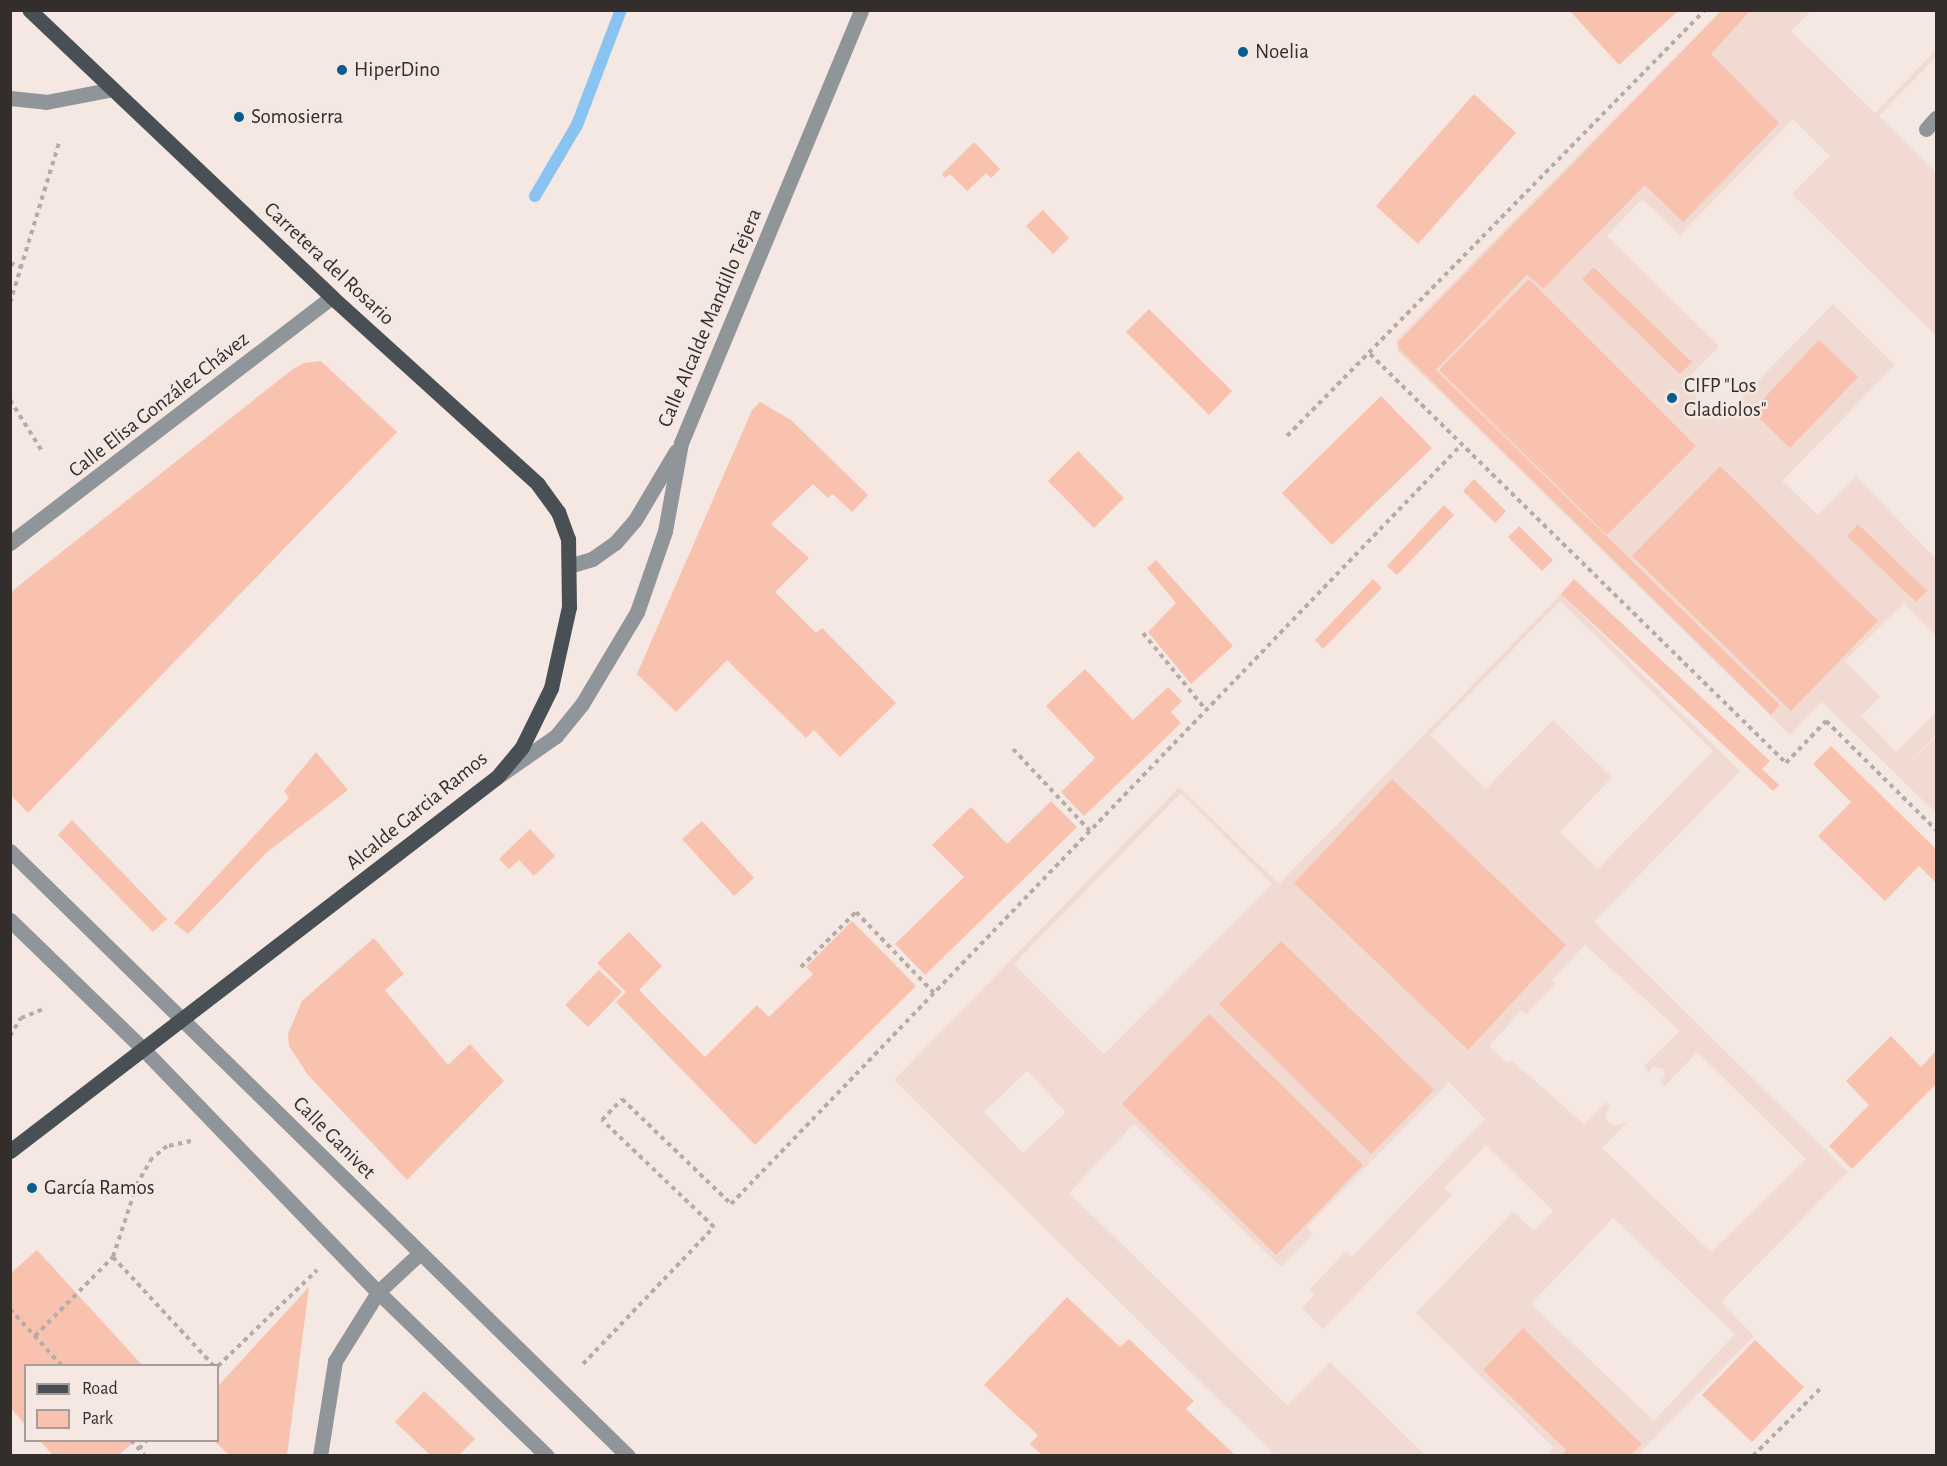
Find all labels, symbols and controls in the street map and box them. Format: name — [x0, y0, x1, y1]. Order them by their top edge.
place label: Noelia — [1255, 39, 1309, 65]
marker: Noelia — [1236, 45, 1250, 59]
place label: HiperDino — [354, 57, 440, 83]
marker: HiperDino — [335, 63, 349, 77]
place label: Somosierra — [251, 104, 343, 130]
marker: Somosierra — [232, 110, 246, 124]
street label: Carretera del Rosario — [258, 197, 400, 331]
street label: Calle Alcalde Mandillo Tejera — [652, 205, 768, 431]
street label: Calle Elisa González Chávez — [64, 327, 254, 483]
place label: CIFP "Los Gladiolos" — [1684, 373, 1767, 423]
marker: CIFP "Los Gladiolos" — [1665, 391, 1679, 405]
street label: Alcalde Garcia Ramos — [341, 746, 493, 876]
street label: Calle Ganivet — [287, 1091, 381, 1185]
place label: García Ramos — [44, 1175, 155, 1201]
marker: García Ramos — [25, 1181, 39, 1195]
legend — [24, 1364, 219, 1442]
text: Road — [82, 1380, 118, 1398]
text: Park — [82, 1410, 113, 1428]

